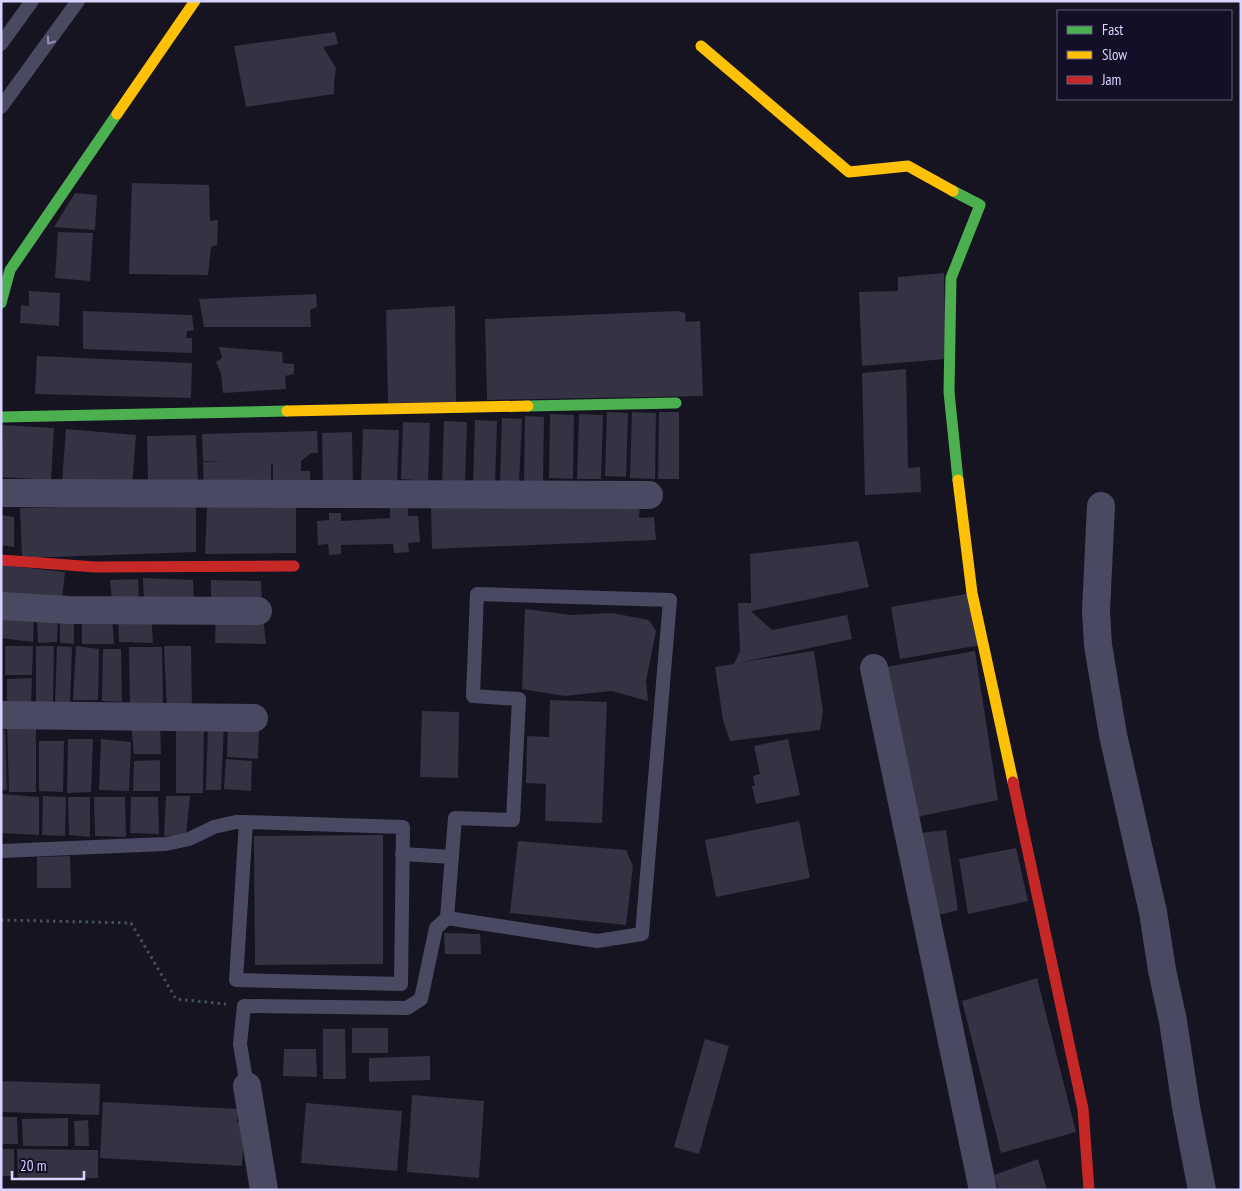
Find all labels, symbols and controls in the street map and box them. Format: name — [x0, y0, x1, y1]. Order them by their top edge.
legend — [1057, 10, 1232, 100]
text: Fast — [1102, 20, 1123, 39]
one-way arrow — [47, 35, 56, 45]
text: Slow — [1102, 45, 1127, 64]
text: Jam — [1101, 70, 1121, 89]
scale bar — [12, 1148, 85, 1180]
text: 20 m — [20, 1156, 46, 1175]

